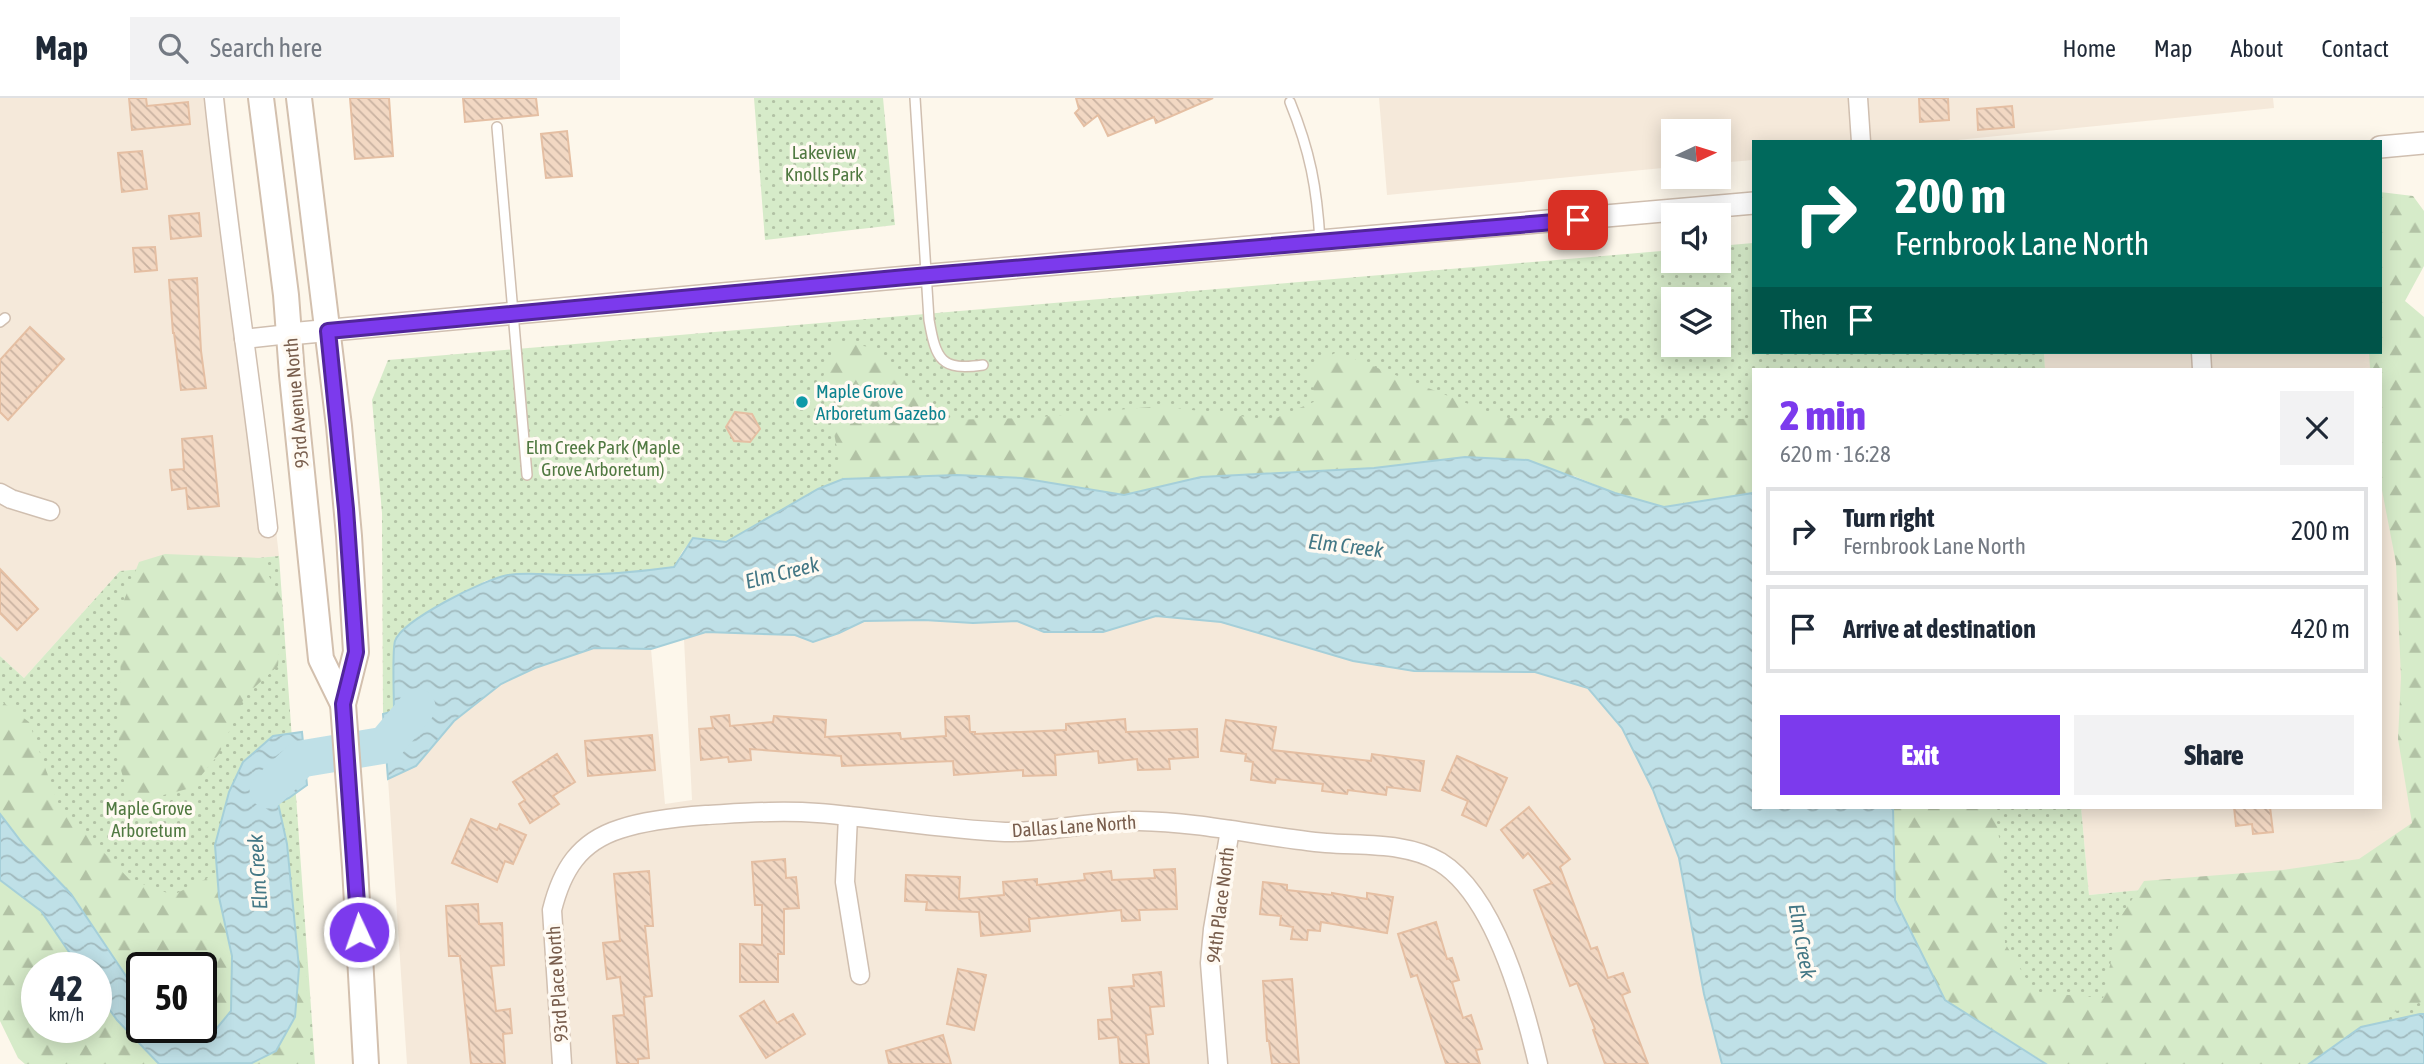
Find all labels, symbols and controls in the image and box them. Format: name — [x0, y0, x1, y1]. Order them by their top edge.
search box — [130, 17, 620, 80]
text: Map — [35, 29, 88, 67]
icon: search — [154, 29, 192, 67]
text: Search here — [210, 33, 322, 63]
text: Home — [2062, 35, 2116, 62]
text: Map — [2154, 35, 2192, 62]
text: About — [2230, 35, 2283, 62]
text: Contact — [2321, 35, 2389, 62]
north arrow — [1661, 119, 1731, 189]
map controls — [1661, 119, 1731, 357]
park label: Lakeview Knolls Park — [785, 141, 864, 185]
text: 200 m — [1895, 167, 2006, 223]
icon: right — [1780, 168, 1871, 259]
pin — [1548, 190, 1608, 250]
icon: arrive — [1559, 201, 1597, 239]
button: sound — [1661, 203, 1731, 273]
text: Fernbrook Lane North — [1895, 225, 2149, 262]
button: layers — [1661, 287, 1731, 357]
icon: arrive — [1842, 301, 1880, 339]
text: Then — [1780, 305, 1828, 335]
street label: 93rd Avenue North — [279, 337, 313, 469]
place label: Maple Grove Arboretum Gazebo — [816, 380, 946, 424]
text: 2 min — [1780, 391, 1866, 439]
button: close — [2280, 391, 2354, 465]
marker: Maple Grove Arboretum Gazebo — [794, 394, 810, 410]
park label: Elm Creek Park (Maple Grove Arboretum) — [526, 436, 680, 480]
text: 620 m · 16:28 — [1780, 441, 1891, 467]
text: Turn right — [1843, 503, 1934, 533]
icon: right — [1784, 512, 1822, 550]
text: 200 m — [2291, 516, 2350, 546]
water label: Elm Creek — [1307, 528, 1386, 562]
text: Fernbrook Lane North — [1843, 533, 2026, 559]
water label: Elm Creek — [743, 551, 822, 593]
icon: arrive — [1784, 610, 1822, 648]
text: Arrive at destination — [1843, 614, 2036, 644]
text: 420 m — [2291, 614, 2350, 644]
button: Exit — [1780, 715, 2060, 795]
button: Share — [2074, 715, 2354, 795]
park label: Maple Grove Arboretum — [105, 797, 193, 841]
street label: Dallas Lane North — [1011, 811, 1137, 841]
water label: Elm Creek — [242, 833, 272, 910]
street label: 94th Place North — [1202, 846, 1238, 964]
position arrow — [322, 895, 396, 969]
water label: Elm Creek — [1785, 902, 1821, 981]
street label: 93rd Place North — [542, 925, 572, 1043]
speed limit sign: 50 — [126, 952, 217, 1043]
text: 42 — [50, 968, 83, 1008]
text: km/h — [49, 1004, 84, 1025]

